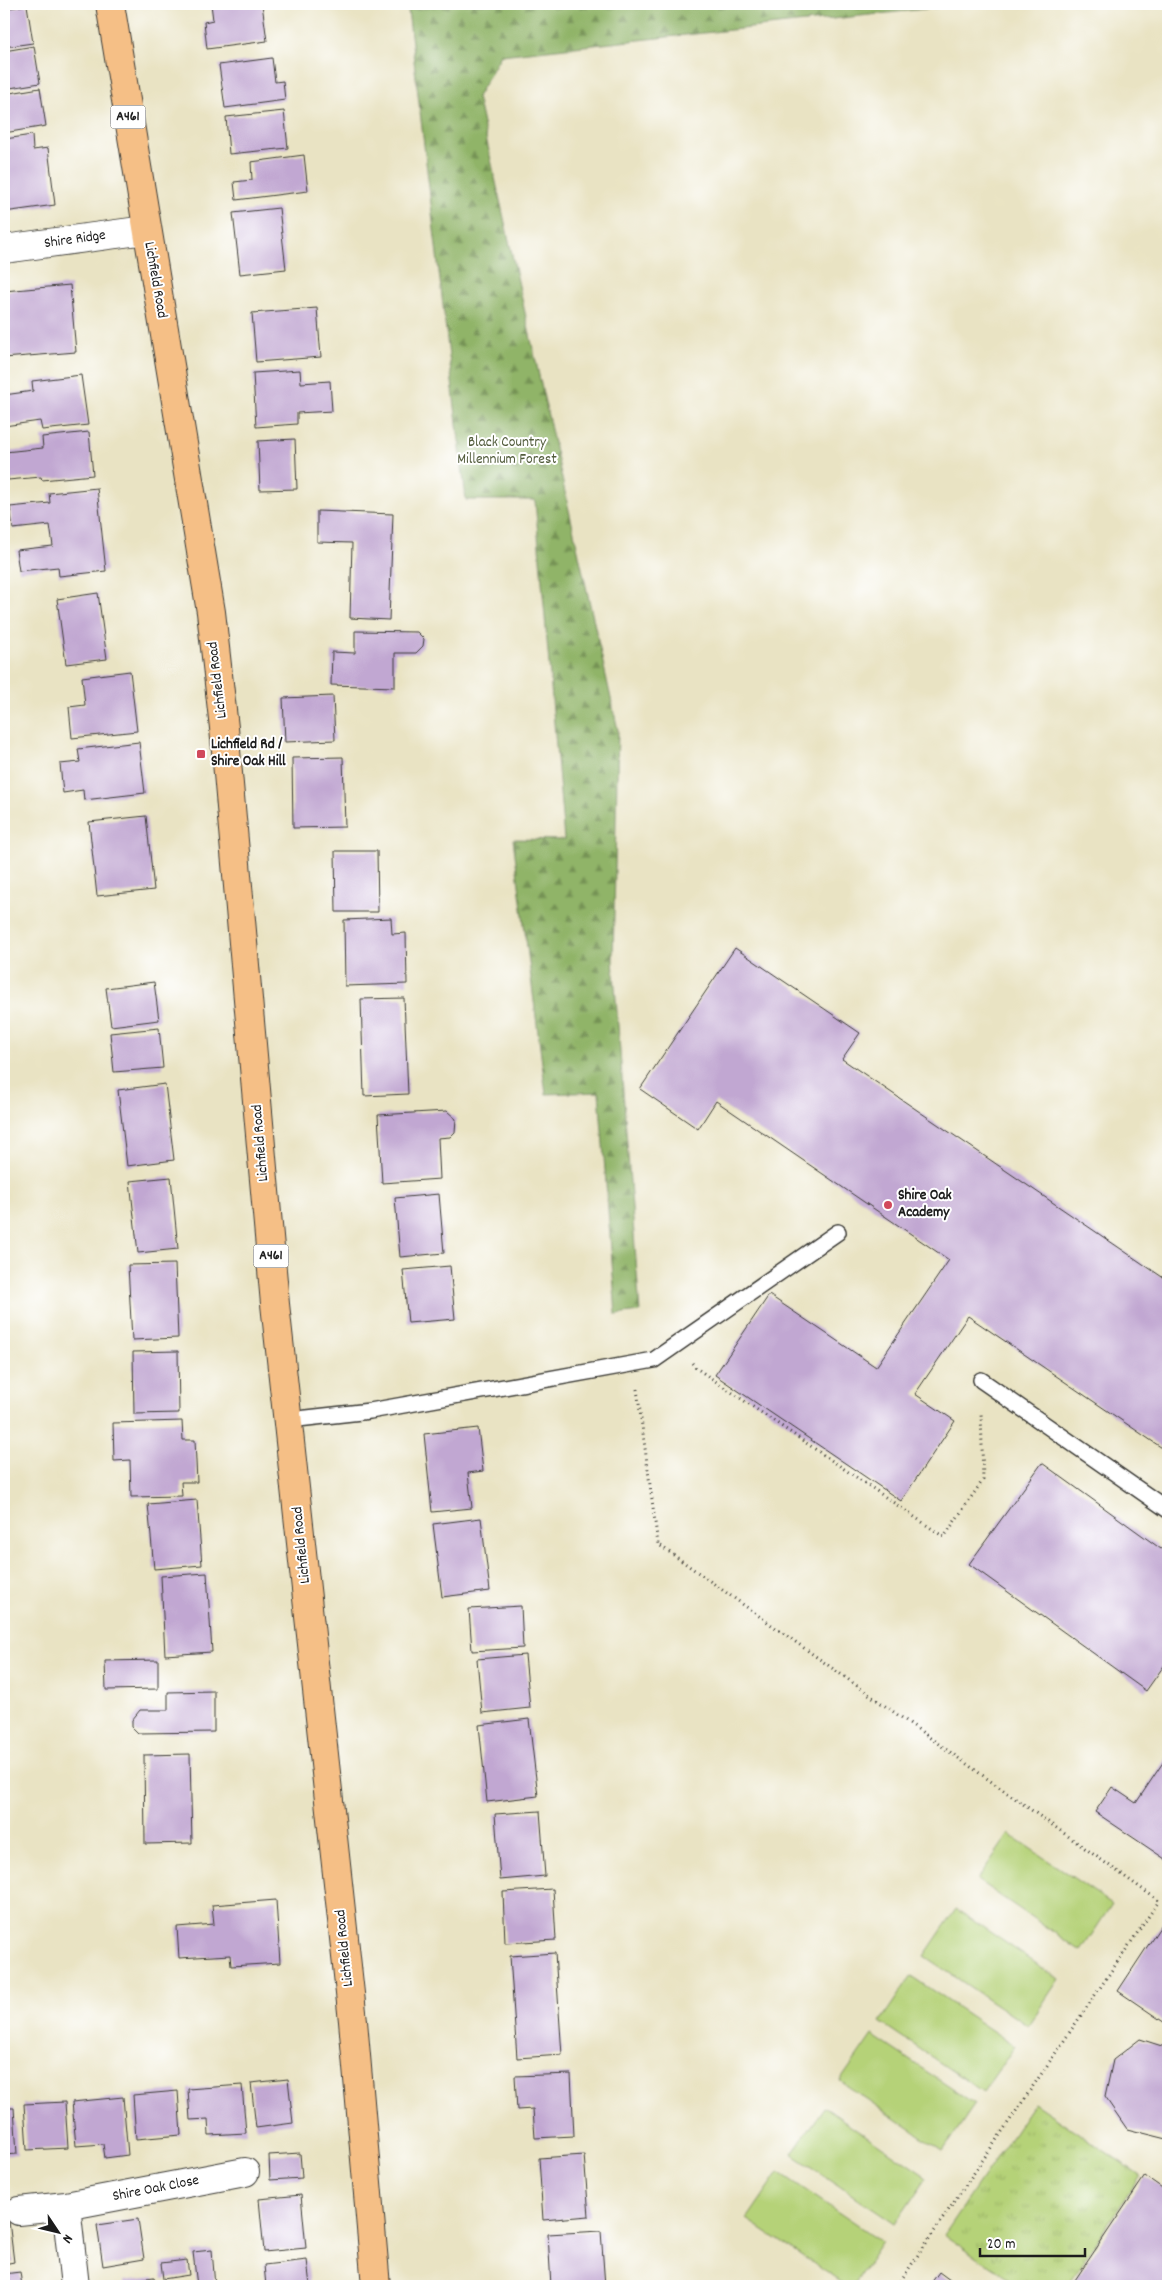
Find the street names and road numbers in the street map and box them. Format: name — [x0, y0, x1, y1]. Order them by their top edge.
road number: A461 — [110, 105, 146, 128]
street label: Shire Ridge — [43, 225, 108, 255]
street label: Lichfield Road — [137, 240, 173, 320]
street label: Lichfield Road — [202, 640, 234, 720]
street label: Lichfield Road — [247, 1103, 275, 1183]
road number: A461 — [254, 1244, 288, 1268]
street label: Lichfield Road — [287, 1505, 317, 1585]
street label: Lichfield Road — [330, 1908, 360, 1988]
street label: Shire Oak Close — [111, 2170, 201, 2208]

